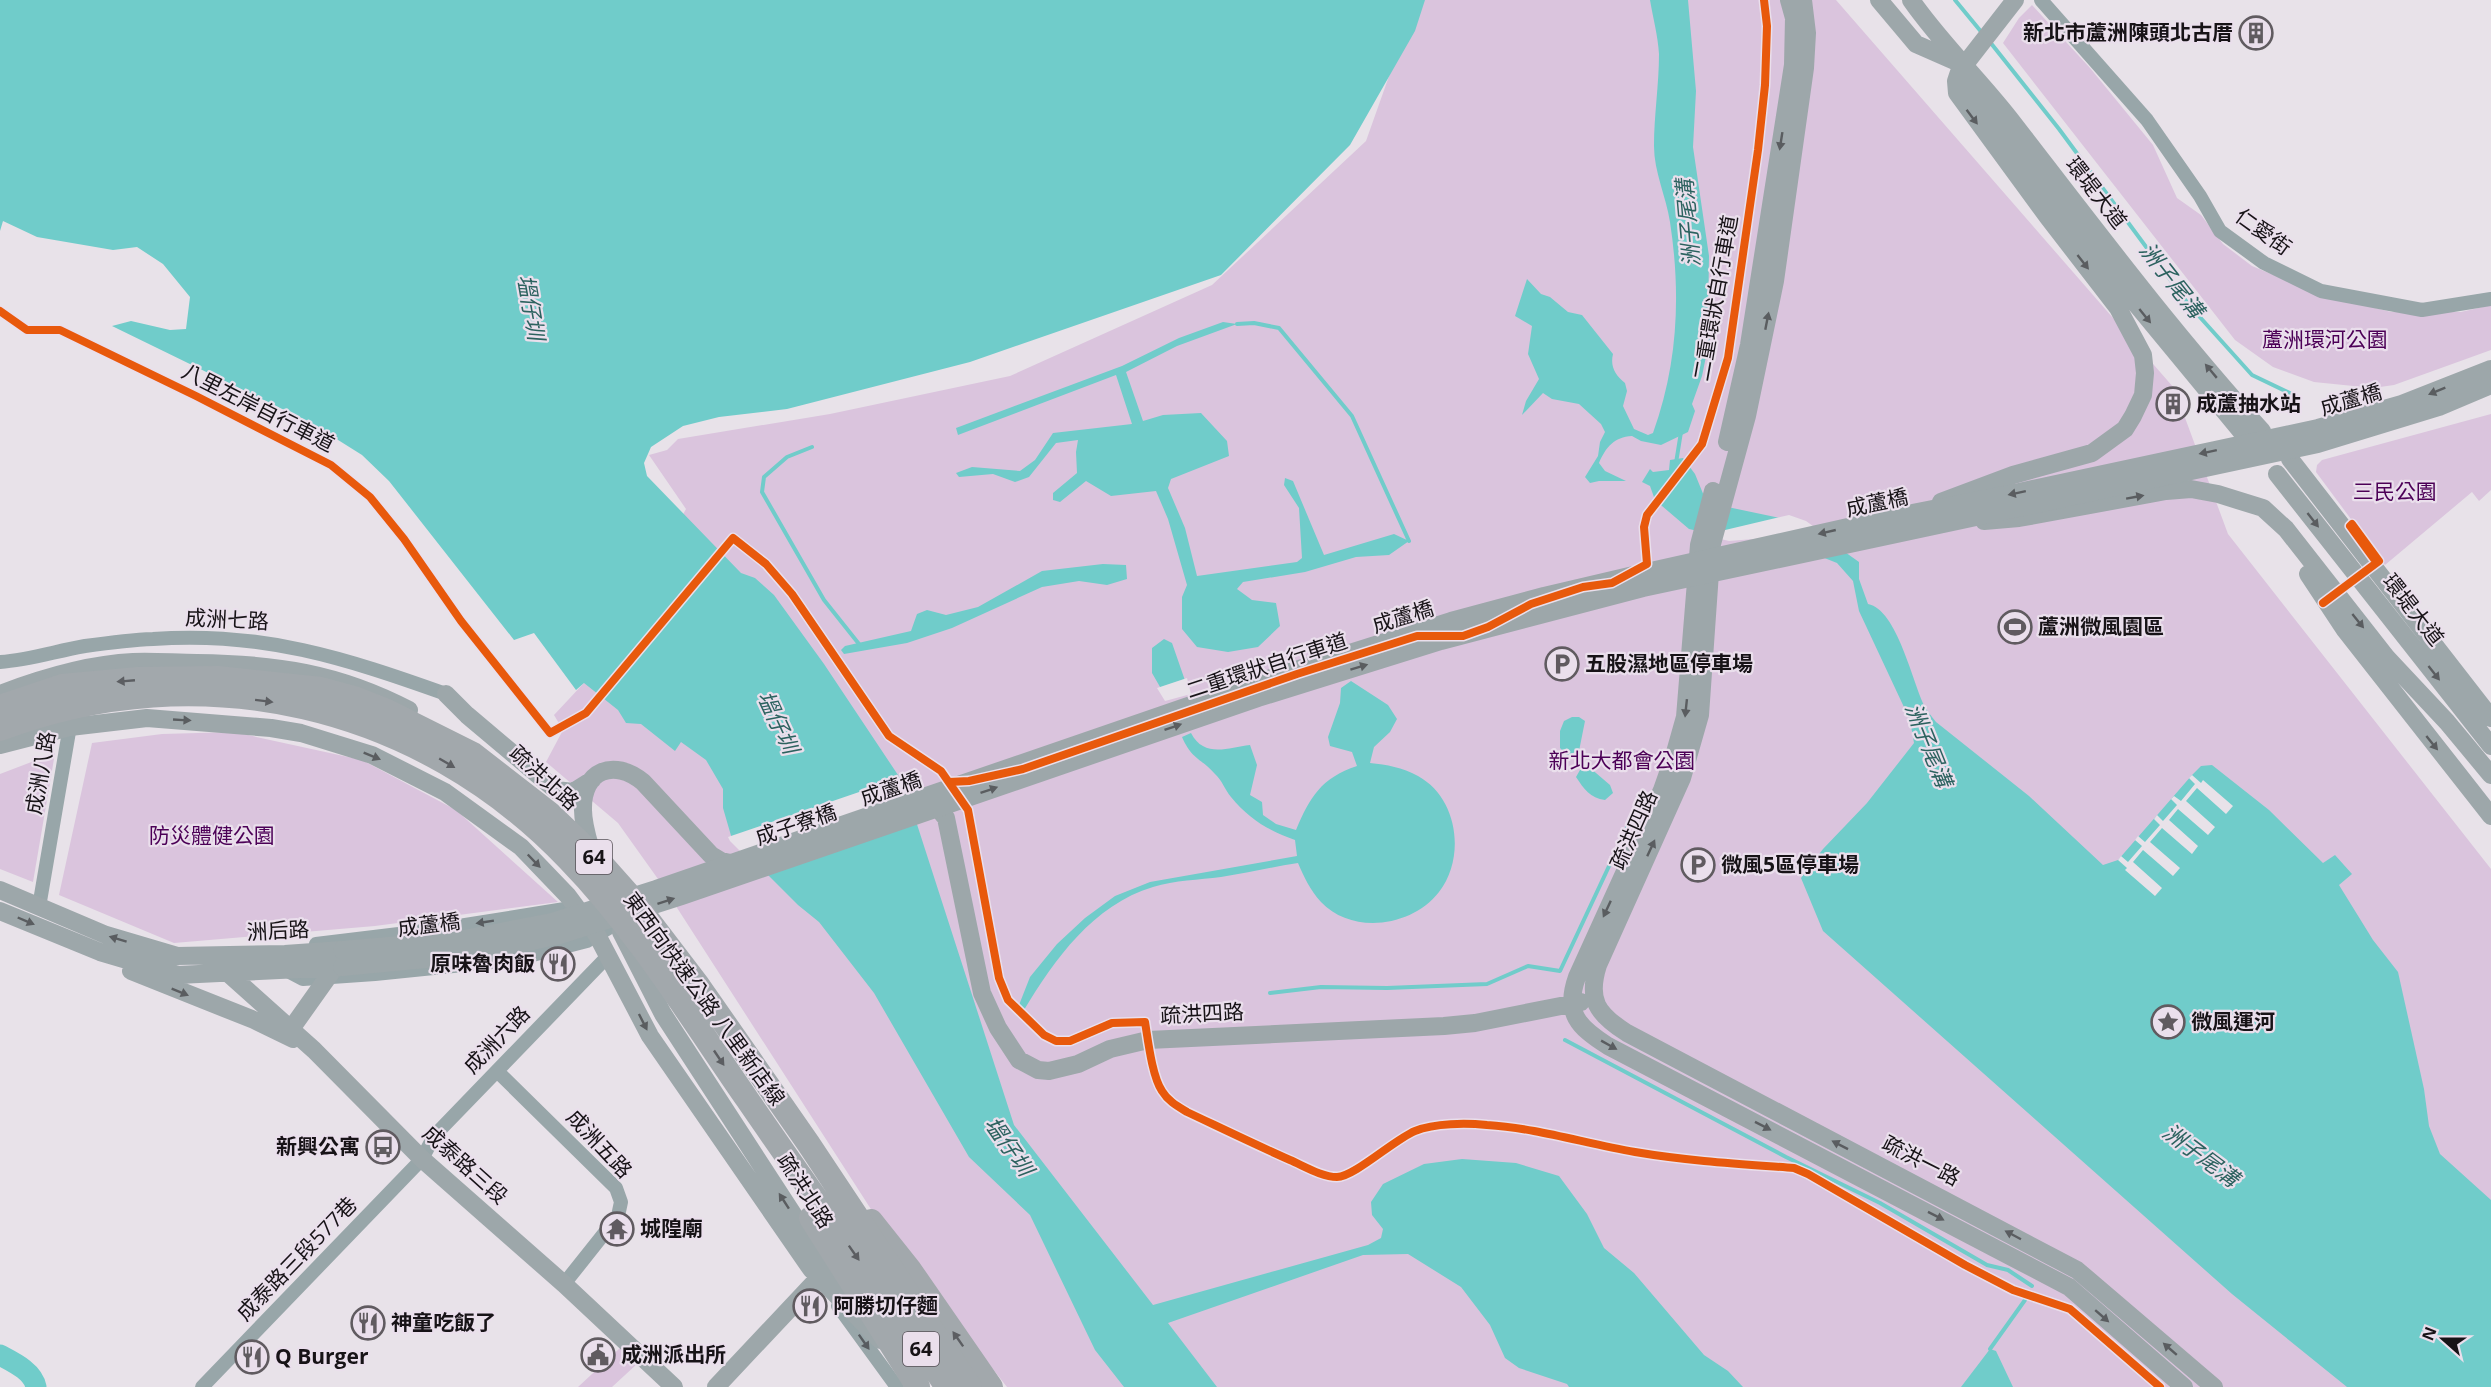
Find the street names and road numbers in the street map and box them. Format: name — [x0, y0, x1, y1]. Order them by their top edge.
street label: 環堤大道 — [2060, 151, 2134, 234]
street label: 仁愛街 — [2230, 201, 2297, 261]
street label: 二重環狀自行車道 — [1687, 213, 1743, 383]
street label: 八里左岸自行車道 — [177, 356, 340, 458]
street label: 成蘆橋 — [2317, 377, 2385, 421]
street label: 成蘆橋 — [1843, 482, 1911, 522]
street label: 環堤大道 — [2377, 568, 2451, 651]
street label: 成蘆橋 — [1368, 593, 1437, 639]
street label: 成洲七路 — [184, 603, 270, 635]
street label: 二重環狀自行車道 — [1182, 626, 1351, 704]
street label: 成洲八路 — [19, 729, 61, 817]
street label: 疏洪北路 — [504, 739, 585, 816]
street label: 成蘆橋 — [856, 765, 925, 812]
street label: 疏洪四路 — [1603, 786, 1663, 874]
street label: 成子寮橋 — [751, 797, 840, 851]
road number: 64 — [576, 840, 612, 874]
street label: 東西向快速公路 八里新店線 — [618, 886, 792, 1111]
street label: 成蘆橋 — [396, 906, 462, 942]
street label: 洲后路 — [246, 914, 310, 946]
street label: 疏洪四路 — [1159, 997, 1245, 1029]
street label: 成洲六路 — [457, 999, 536, 1079]
street label: 成洲五路 — [561, 1103, 639, 1184]
street label: 成泰路三段 — [417, 1119, 514, 1210]
street label: 疏洪一路 — [1878, 1129, 1965, 1192]
street label: 疏洪北路 — [771, 1148, 840, 1233]
street label: 成泰路三段577巷 — [230, 1190, 363, 1326]
road number: 64 — [903, 1332, 939, 1366]

